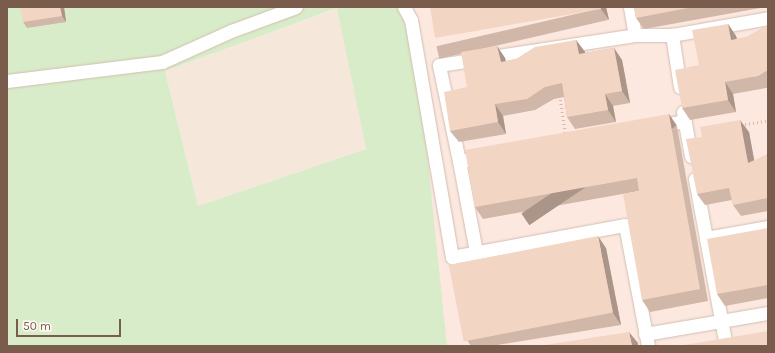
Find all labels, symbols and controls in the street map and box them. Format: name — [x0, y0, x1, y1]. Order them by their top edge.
scale bar — [18, 311, 123, 337]
text: 50 m — [23, 319, 51, 333]

